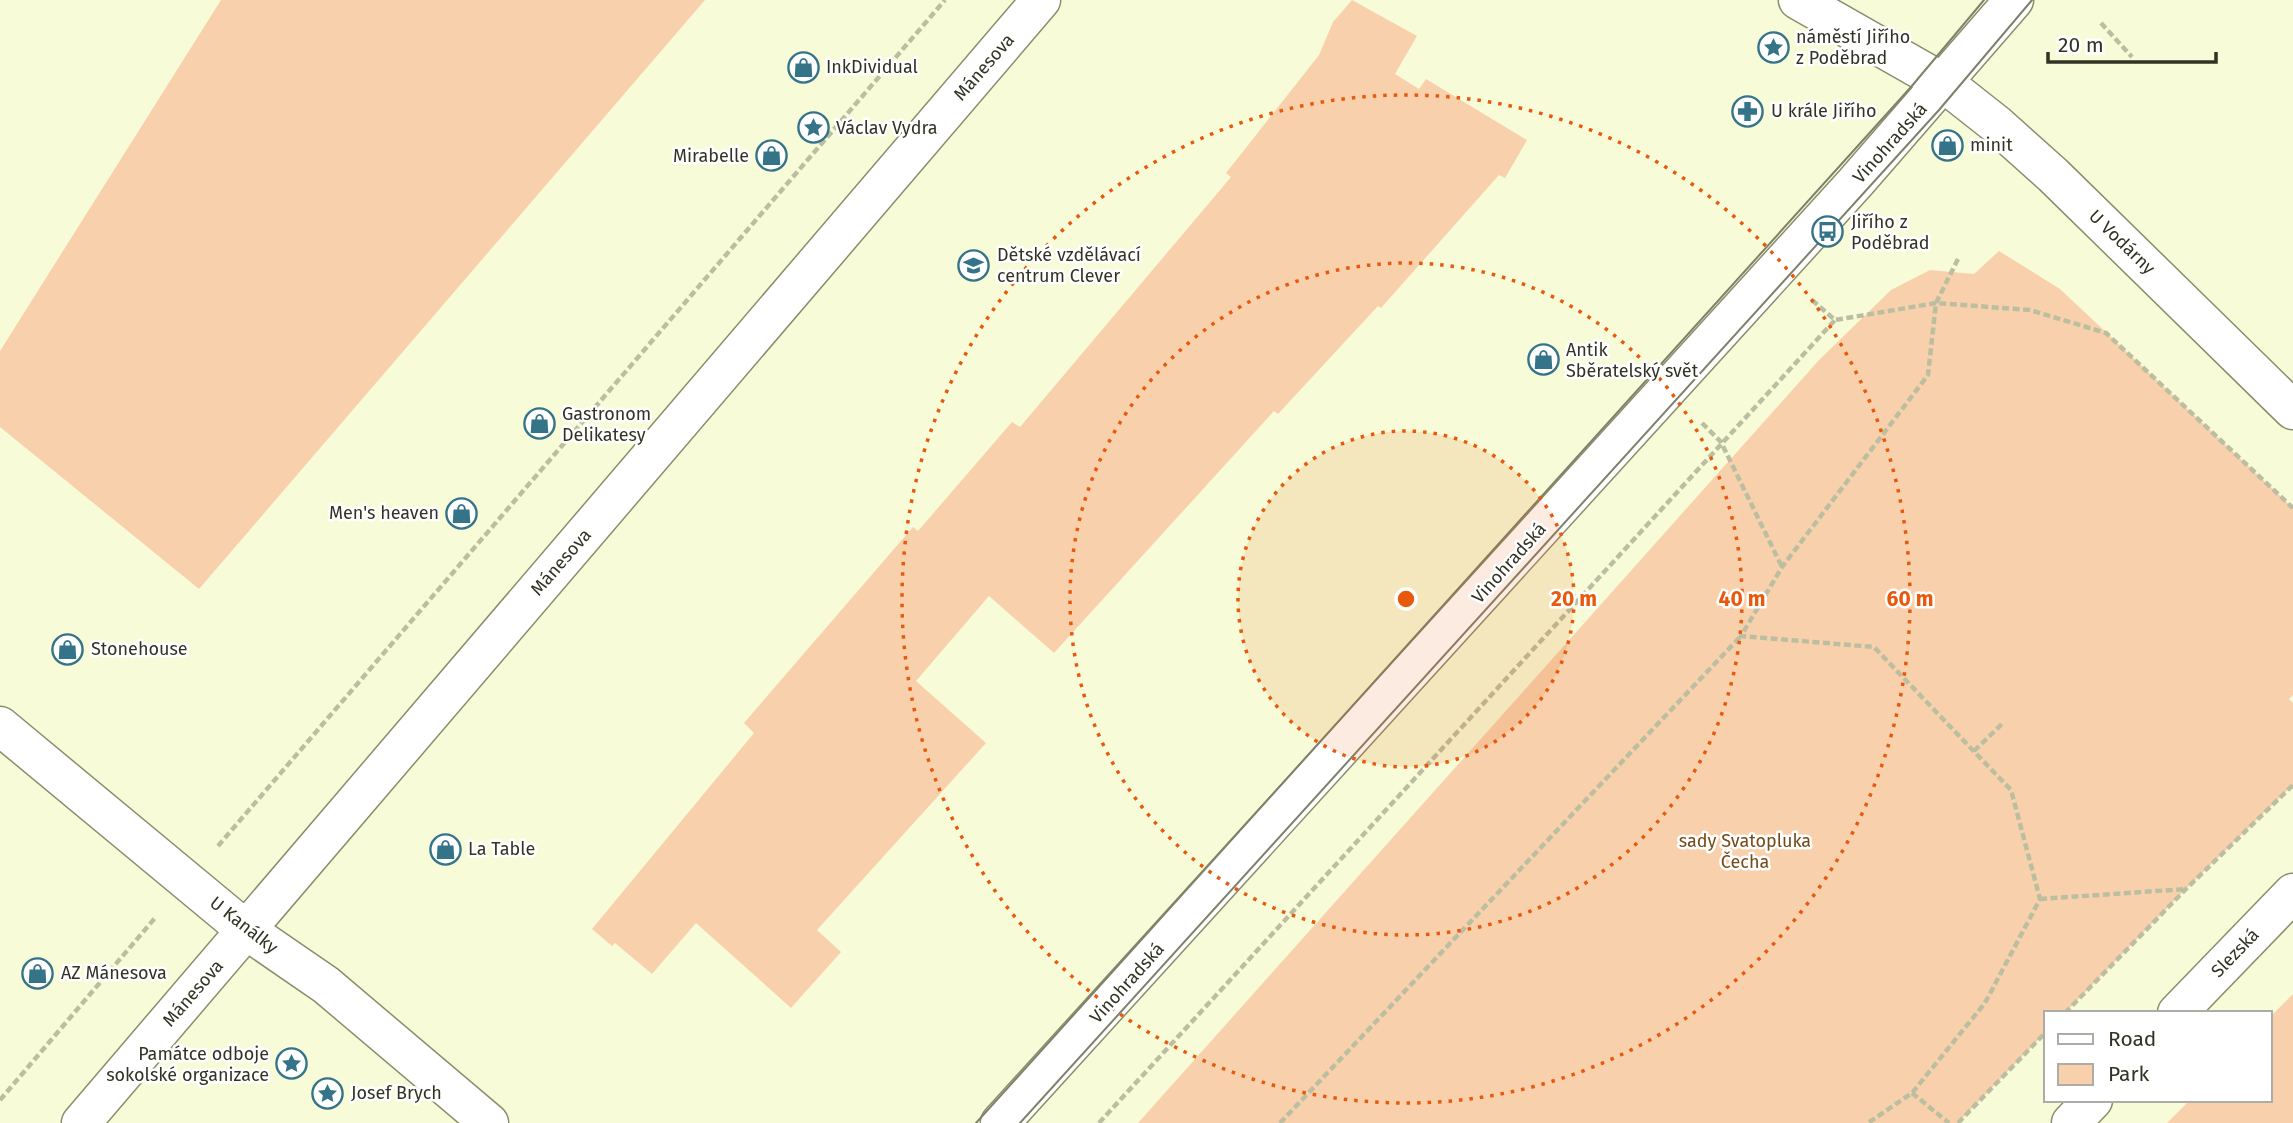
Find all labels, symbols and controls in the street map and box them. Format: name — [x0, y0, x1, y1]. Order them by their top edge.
scale bar — [2048, 21, 2216, 65]
place label: náměstí Jiřího z Poděbrad — [1796, 26, 1910, 69]
street label: Mánesova — [949, 29, 1019, 105]
place icon: náměstí Jiřího z Poděbrad — [1756, 30, 1790, 64]
text: 20 m — [2058, 32, 2104, 58]
shop icon: InkDividual — [786, 50, 820, 84]
place label: InkDividual — [826, 56, 918, 78]
pharmacy icon: U krále Jiřího — [1731, 94, 1765, 128]
street label: Vinohradská — [1848, 98, 1932, 188]
place label: U krále Jiřího — [1771, 100, 1876, 122]
place icon: Václav Vydra — [796, 111, 830, 145]
place label: Václav Vydra — [836, 117, 938, 139]
shop icon: minit — [1930, 128, 1964, 162]
place label: minit — [1970, 134, 2013, 156]
shop icon: Mirabelle — [755, 139, 789, 173]
place label: Mirabelle — [673, 145, 749, 167]
street label: U Vodárny — [2084, 205, 2160, 279]
place label: Jiřího z Poděbrad — [1851, 211, 1930, 254]
bus stop icon: Jiřího z Poděbrad — [1811, 215, 1845, 249]
place label: Dětské vzdělávací centrum Clever — [997, 244, 1141, 287]
school or university icon: Dětské vzdělávací centrum Clever — [957, 248, 991, 282]
place label: Antik Sběratelský svět — [1566, 339, 1699, 382]
shop icon: Antik Sběratelský svět — [1526, 343, 1560, 377]
place label: Gastronom Delikatesy — [562, 403, 651, 446]
shop icon: Gastronom Delikatesy — [522, 407, 556, 441]
shop icon: Men's heaven — [445, 496, 479, 530]
place label: Men's heaven — [329, 502, 439, 524]
street label: Vinohradská — [1467, 518, 1551, 608]
street label: Mánesova — [526, 524, 596, 600]
text: 20 m — [1551, 586, 1597, 612]
text: 40 m — [1719, 586, 1765, 612]
text: 60 m — [1887, 586, 1933, 612]
centre of rings — [1394, 587, 1418, 611]
shop icon: Stonehouse — [51, 632, 85, 666]
place label: Stonehouse — [91, 638, 188, 660]
park label: sady Svatopluka Čecha — [1679, 830, 1811, 873]
shop icon: La Table — [428, 832, 462, 866]
place label: La Table — [468, 838, 535, 860]
street label: U Kanálky — [206, 892, 283, 959]
street label: Slezská — [2206, 924, 2264, 982]
street label: Vinohradská — [1085, 938, 1169, 1028]
street label: Mánesova — [158, 955, 228, 1031]
shop icon: AZ Mánesova — [21, 956, 55, 990]
place label: AZ Mánesova — [61, 962, 167, 984]
legend — [2044, 1011, 2272, 1102]
text: Road — [2108, 1026, 2156, 1052]
place label: Památce odboje sokolské organizace — [106, 1043, 269, 1086]
place icon: Památce odboje sokolské organizace — [275, 1047, 309, 1081]
text: Park — [2108, 1061, 2150, 1087]
place icon: Josef Brych — [311, 1076, 345, 1110]
place label: Josef Brych — [351, 1082, 442, 1104]

